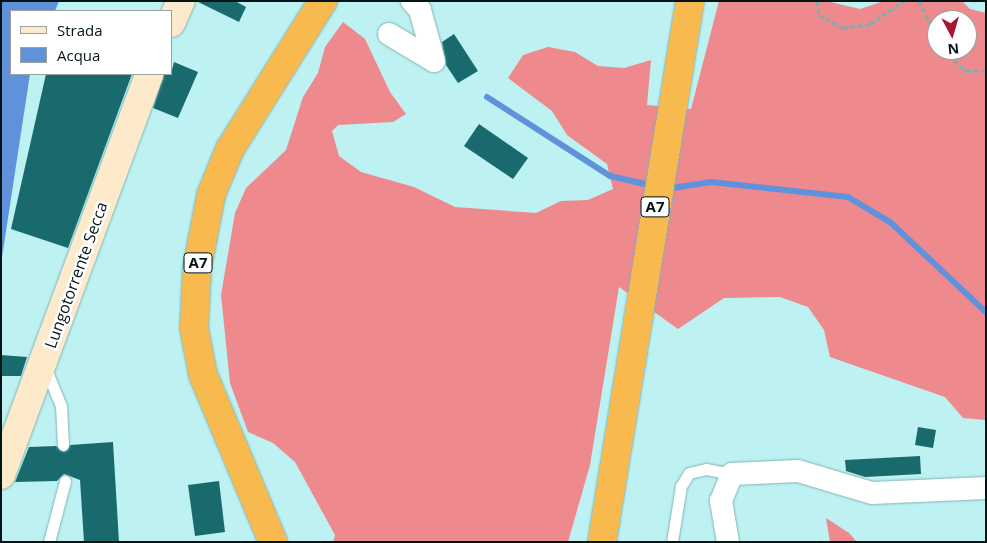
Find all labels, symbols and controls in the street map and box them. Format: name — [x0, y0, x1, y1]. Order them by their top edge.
legend — [10, 10, 172, 75]
north arrow — [927, 10, 977, 60]
text: Strada — [57, 20, 103, 40]
text: N — [947, 39, 960, 59]
text: Acqua — [57, 45, 100, 65]
road number: A7 — [640, 194, 670, 220]
street label: Lungotorrente Secca — [41, 199, 111, 351]
road number: A7 — [183, 250, 213, 276]

